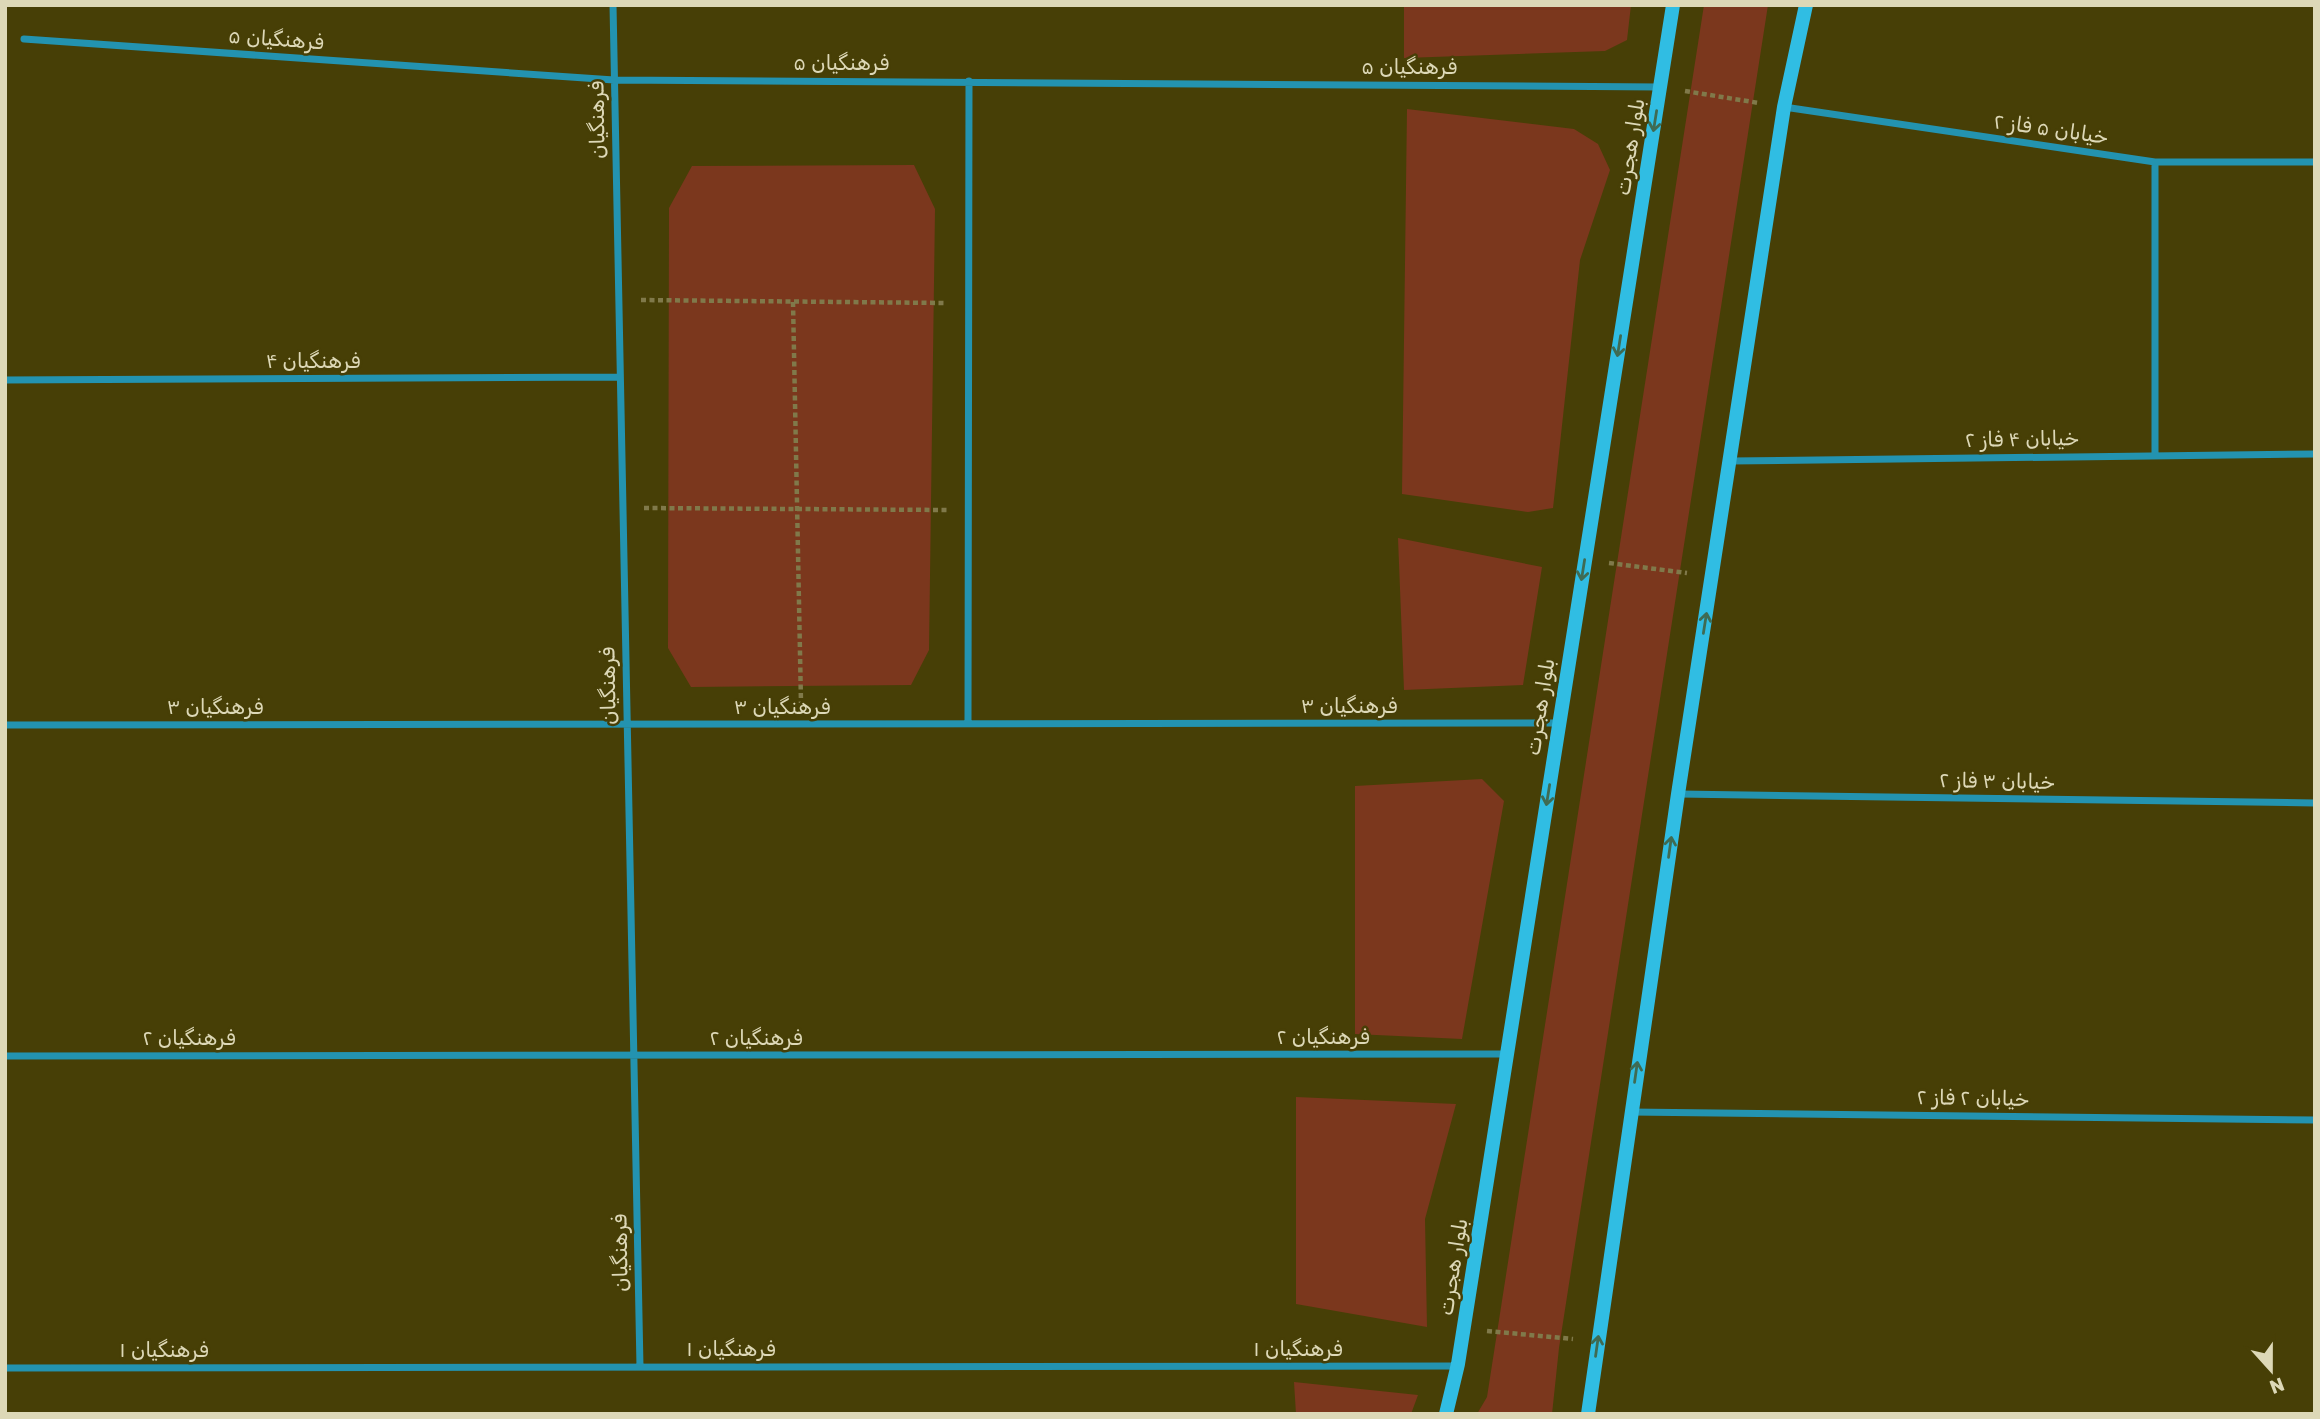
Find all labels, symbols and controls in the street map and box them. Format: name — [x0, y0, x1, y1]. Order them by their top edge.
street label: فرهنگیان ۵ — [227, 23, 325, 54]
street label: فرهنگیان ۵ — [793, 50, 889, 75]
street label: فرهنگیان ۵ — [1361, 54, 1457, 79]
street label: فرهنگیان — [583, 81, 610, 159]
street label: بلوار هجرت — [1609, 96, 1650, 197]
street label: خیابان ۵ فاز ۲ — [1992, 108, 2110, 149]
one-way arrow — [1648, 109, 1661, 132]
one-way arrow — [1612, 334, 1625, 357]
street label: فرهنگیان ۴ — [266, 348, 360, 373]
street label: خیابان ۴ فاز ۲ — [1965, 425, 2079, 452]
one-way arrow — [1576, 559, 1589, 581]
one-way arrow — [1699, 612, 1712, 635]
street label: فرهنگیان — [594, 647, 621, 725]
street label: بلوار هجرت — [1519, 656, 1560, 757]
street label: فرهنگیان ۳ — [1301, 693, 1397, 718]
street label: فرهنگیان ۳ — [167, 694, 263, 719]
street label: فرهنگیان ۳ — [734, 694, 830, 719]
street label: خیابان ۳ فاز ۲ — [1939, 767, 2055, 794]
one-way arrow — [1541, 783, 1554, 806]
one-way arrow — [1664, 837, 1677, 859]
street label: فرهنگیان ۲ — [1276, 1024, 1370, 1049]
street label: فرهنگیان ۲ — [142, 1025, 236, 1050]
street label: فرهنگیان ۲ — [709, 1025, 803, 1050]
one-way arrow — [1630, 1062, 1643, 1084]
street label: خیابان ۲ فاز ۲ — [1916, 1084, 2030, 1111]
street label: فرهنگیان — [606, 1214, 633, 1292]
street label: بلوار هجرت — [1432, 1216, 1473, 1317]
one-way arrow — [1591, 1335, 1604, 1358]
north arrow — [2236, 1335, 2306, 1405]
street label: فرهنگیان ۱ — [686, 1336, 776, 1361]
street label: فرهنگیان ۱ — [1253, 1336, 1343, 1361]
street label: فرهنگیان ۱ — [119, 1337, 209, 1362]
text: N — [2266, 1372, 2287, 1399]

